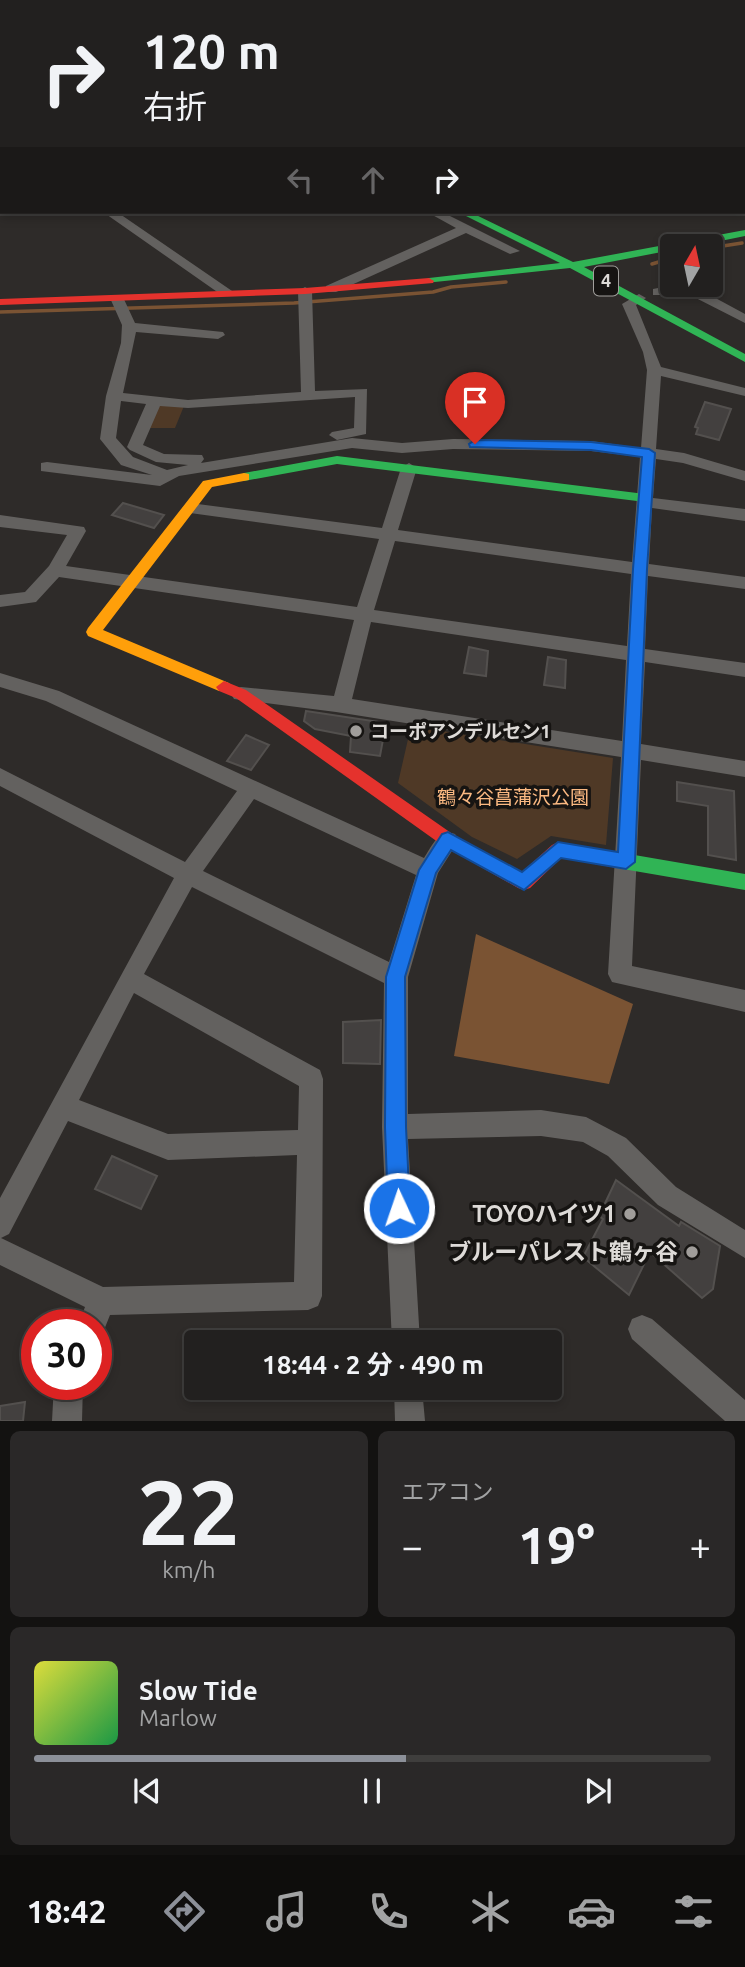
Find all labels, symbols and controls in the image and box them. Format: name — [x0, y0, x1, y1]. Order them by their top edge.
text: 120 m — [143, 23, 280, 78]
icon: right — [28, 28, 119, 119]
text: 右折 — [143, 88, 207, 124]
icon: left — [281, 161, 319, 199]
icon: ahead — [354, 161, 392, 199]
icon: right — [427, 161, 465, 199]
north arrow — [660, 234, 723, 298]
map controls — [660, 234, 723, 297]
road number: 4 — [594, 267, 618, 296]
pin — [445, 372, 505, 444]
icon: arrive — [456, 383, 494, 421]
place label: コーポアンデルセン1 — [370, 720, 551, 742]
marker: コーポアンデルセン1 — [348, 723, 364, 739]
park label: 鶴々谷菖蒲沢公園 — [437, 786, 589, 808]
position arrow — [362, 1171, 436, 1245]
place label: TOYOハイツ1 — [472, 1201, 616, 1226]
marker: TOYOハイツ1 — [622, 1206, 638, 1222]
place label: ブルーパレスト鶴ヶ谷 — [448, 1239, 678, 1264]
marker: ブルーパレスト鶴ヶ谷 — [684, 1244, 700, 1260]
speed limit sign: 30 — [21, 1309, 112, 1400]
text: 18:44 · 2 分 · 490 m — [262, 1350, 484, 1379]
text: 22 — [137, 1460, 240, 1562]
text: エアコン — [402, 1479, 494, 1504]
text: 19° — [518, 1516, 595, 1574]
text: − — [402, 1525, 423, 1567]
text: + — [690, 1525, 711, 1567]
text: km/h — [162, 1557, 215, 1582]
text: Slow Tide — [139, 1676, 258, 1705]
text: Marlow — [139, 1705, 217, 1730]
icon: previous — [128, 1772, 166, 1810]
icon: pause — [353, 1772, 391, 1810]
icon: next — [579, 1772, 617, 1810]
icon: directions — [160, 1887, 209, 1936]
icon: music — [262, 1887, 311, 1936]
icon: phone — [364, 1887, 413, 1936]
icon: climate — [466, 1887, 515, 1936]
icon: car — [567, 1887, 616, 1936]
icon: filters — [669, 1887, 718, 1936]
text: 18:42 — [26, 1893, 107, 1929]

